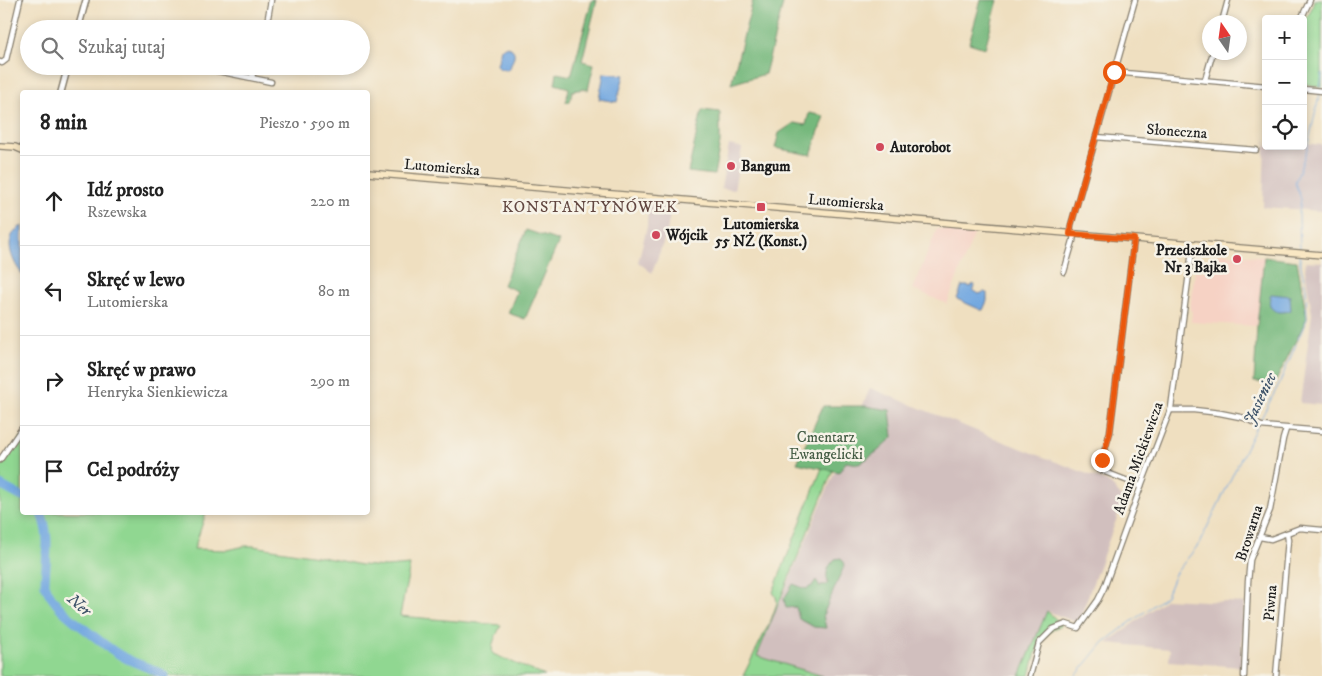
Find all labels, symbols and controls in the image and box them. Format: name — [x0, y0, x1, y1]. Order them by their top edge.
north arrow — [1202, 15, 1247, 60]
map controls — [1262, 15, 1307, 150]
button: + — [1262, 15, 1307, 60]
search box — [20, 20, 370, 75]
icon: search — [38, 34, 66, 62]
text: Szukaj tutaj — [78, 36, 165, 59]
button: − — [1262, 60, 1307, 105]
route start — [1103, 61, 1126, 84]
button: locate — [1262, 105, 1307, 150]
text: 8 min — [40, 110, 87, 136]
text: Pieszo · 590 m — [259, 113, 350, 133]
street label: Słoneczna — [1146, 120, 1209, 143]
place label: Autorobot — [889, 138, 951, 157]
marker: Autorobot — [874, 141, 886, 153]
street label: Lutomierska — [403, 155, 481, 180]
place label: Bangum — [741, 157, 791, 176]
marker: Bangum — [725, 160, 737, 172]
text: Idź prosto — [87, 179, 164, 202]
icon: ahead — [40, 187, 68, 215]
street label: Lutomierska — [807, 190, 885, 215]
text: 220 m — [310, 191, 350, 211]
district label: KONSTANTYNÓWEK — [502, 197, 678, 217]
marker: Lutomierska 55 NŻ (Konst.) — [755, 201, 767, 213]
text: Rszewska — [87, 202, 147, 222]
place label: Lutomierska 55 NŻ (Konst.) — [714, 215, 807, 251]
place label: Wójcik — [665, 226, 708, 245]
marker: Wójcik — [650, 229, 662, 241]
place label: Przedszkole Nr 3 Bajka — [1156, 241, 1228, 277]
marker: Przedszkole Nr 3 Bajka — [1231, 253, 1243, 265]
text: Skręć w lewo — [87, 269, 185, 292]
icon: left — [40, 277, 68, 305]
text: 80 m — [318, 281, 350, 301]
text: Lutomierska — [87, 292, 168, 312]
text: Skręć w prawo — [87, 359, 196, 382]
icon: right — [40, 367, 68, 395]
water label: Jasieniec — [1239, 368, 1282, 428]
text: 290 m — [310, 371, 350, 391]
text: Henryka Sienkiewicza — [87, 382, 228, 402]
street label: Adama Mickiewicza — [1109, 399, 1168, 517]
park label: Cmentarz Ewangelicki — [789, 428, 863, 464]
route end — [1091, 449, 1114, 472]
icon: arrive — [40, 457, 68, 485]
text: Cel podróży — [87, 459, 179, 482]
street label: Browarna — [1231, 502, 1268, 564]
street label: Piwna — [1259, 583, 1282, 622]
water label: Ner — [63, 588, 96, 621]

